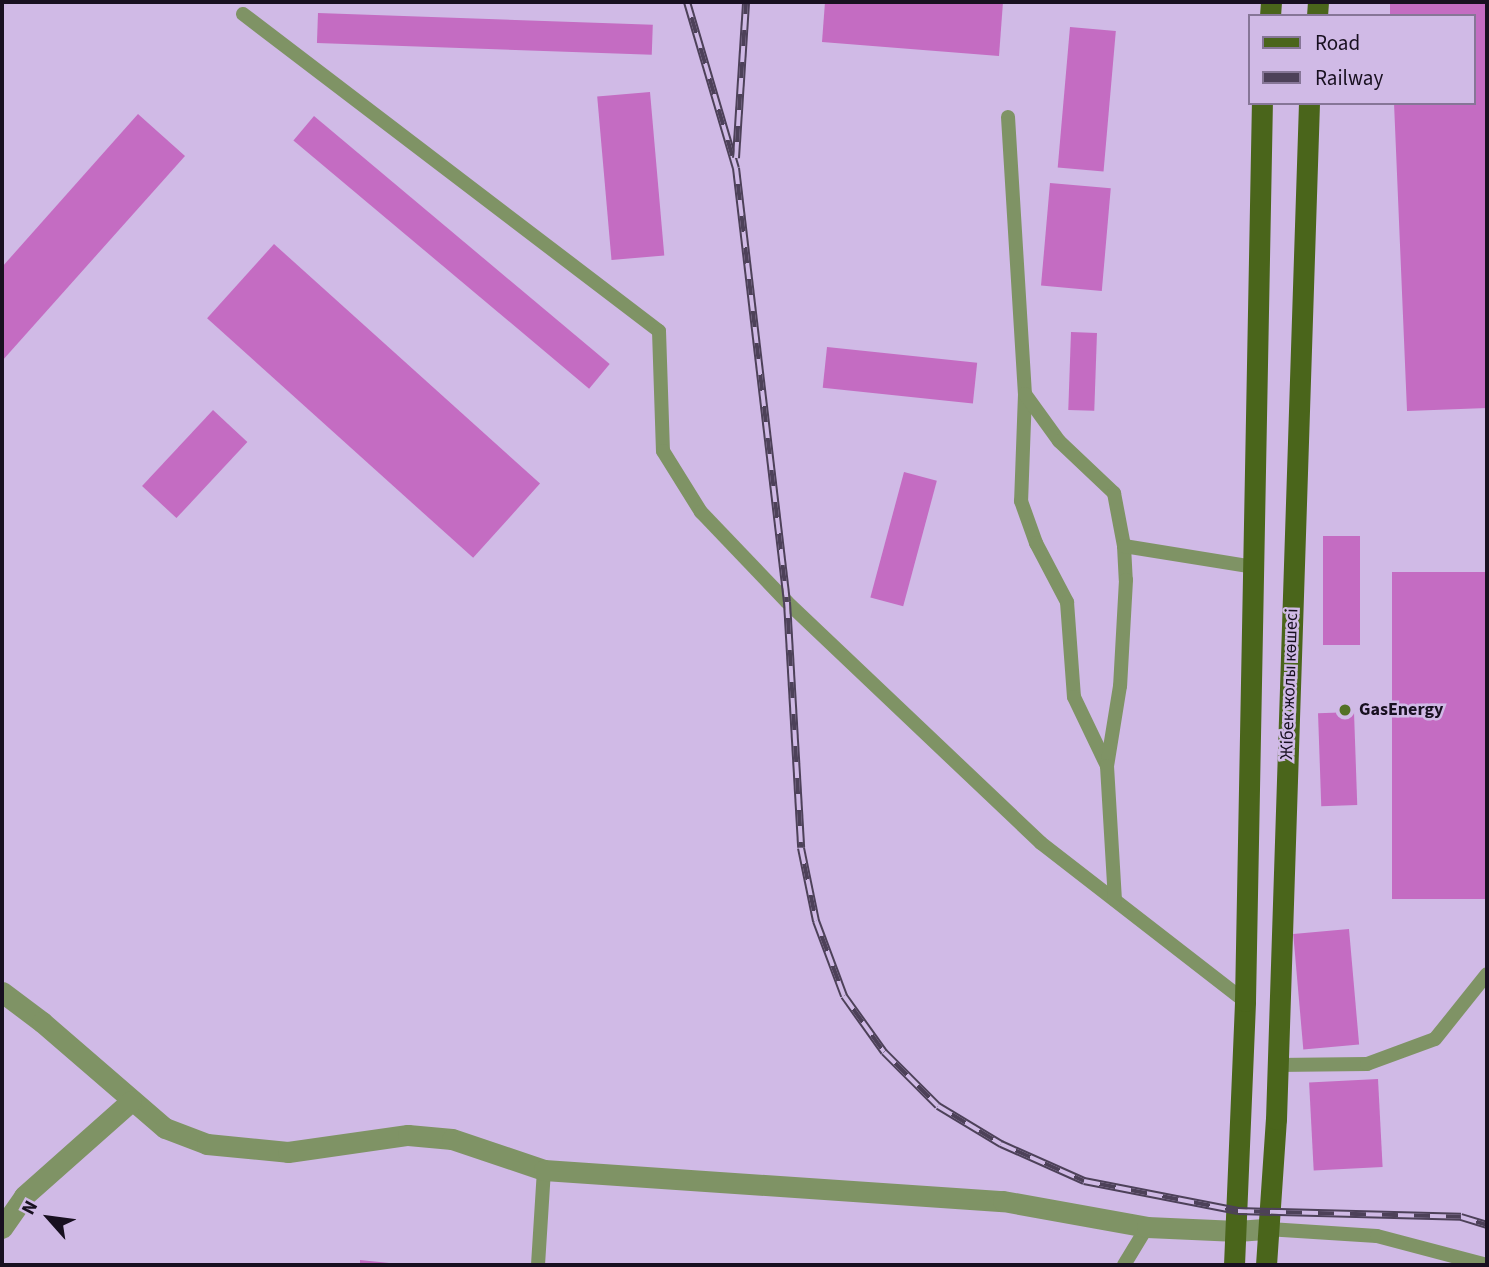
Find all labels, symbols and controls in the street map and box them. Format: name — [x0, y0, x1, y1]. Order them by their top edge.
legend — [1248, 14, 1475, 105]
text: Road — [1315, 28, 1360, 58]
text: Railway — [1315, 63, 1383, 93]
street label: Жібек жолы көшесі — [1277, 608, 1303, 760]
place label: GasEnergy — [1359, 699, 1443, 721]
marker: GasEnergy — [1337, 702, 1353, 718]
north arrow — [14, 1183, 84, 1253]
text: N — [15, 1196, 45, 1220]

